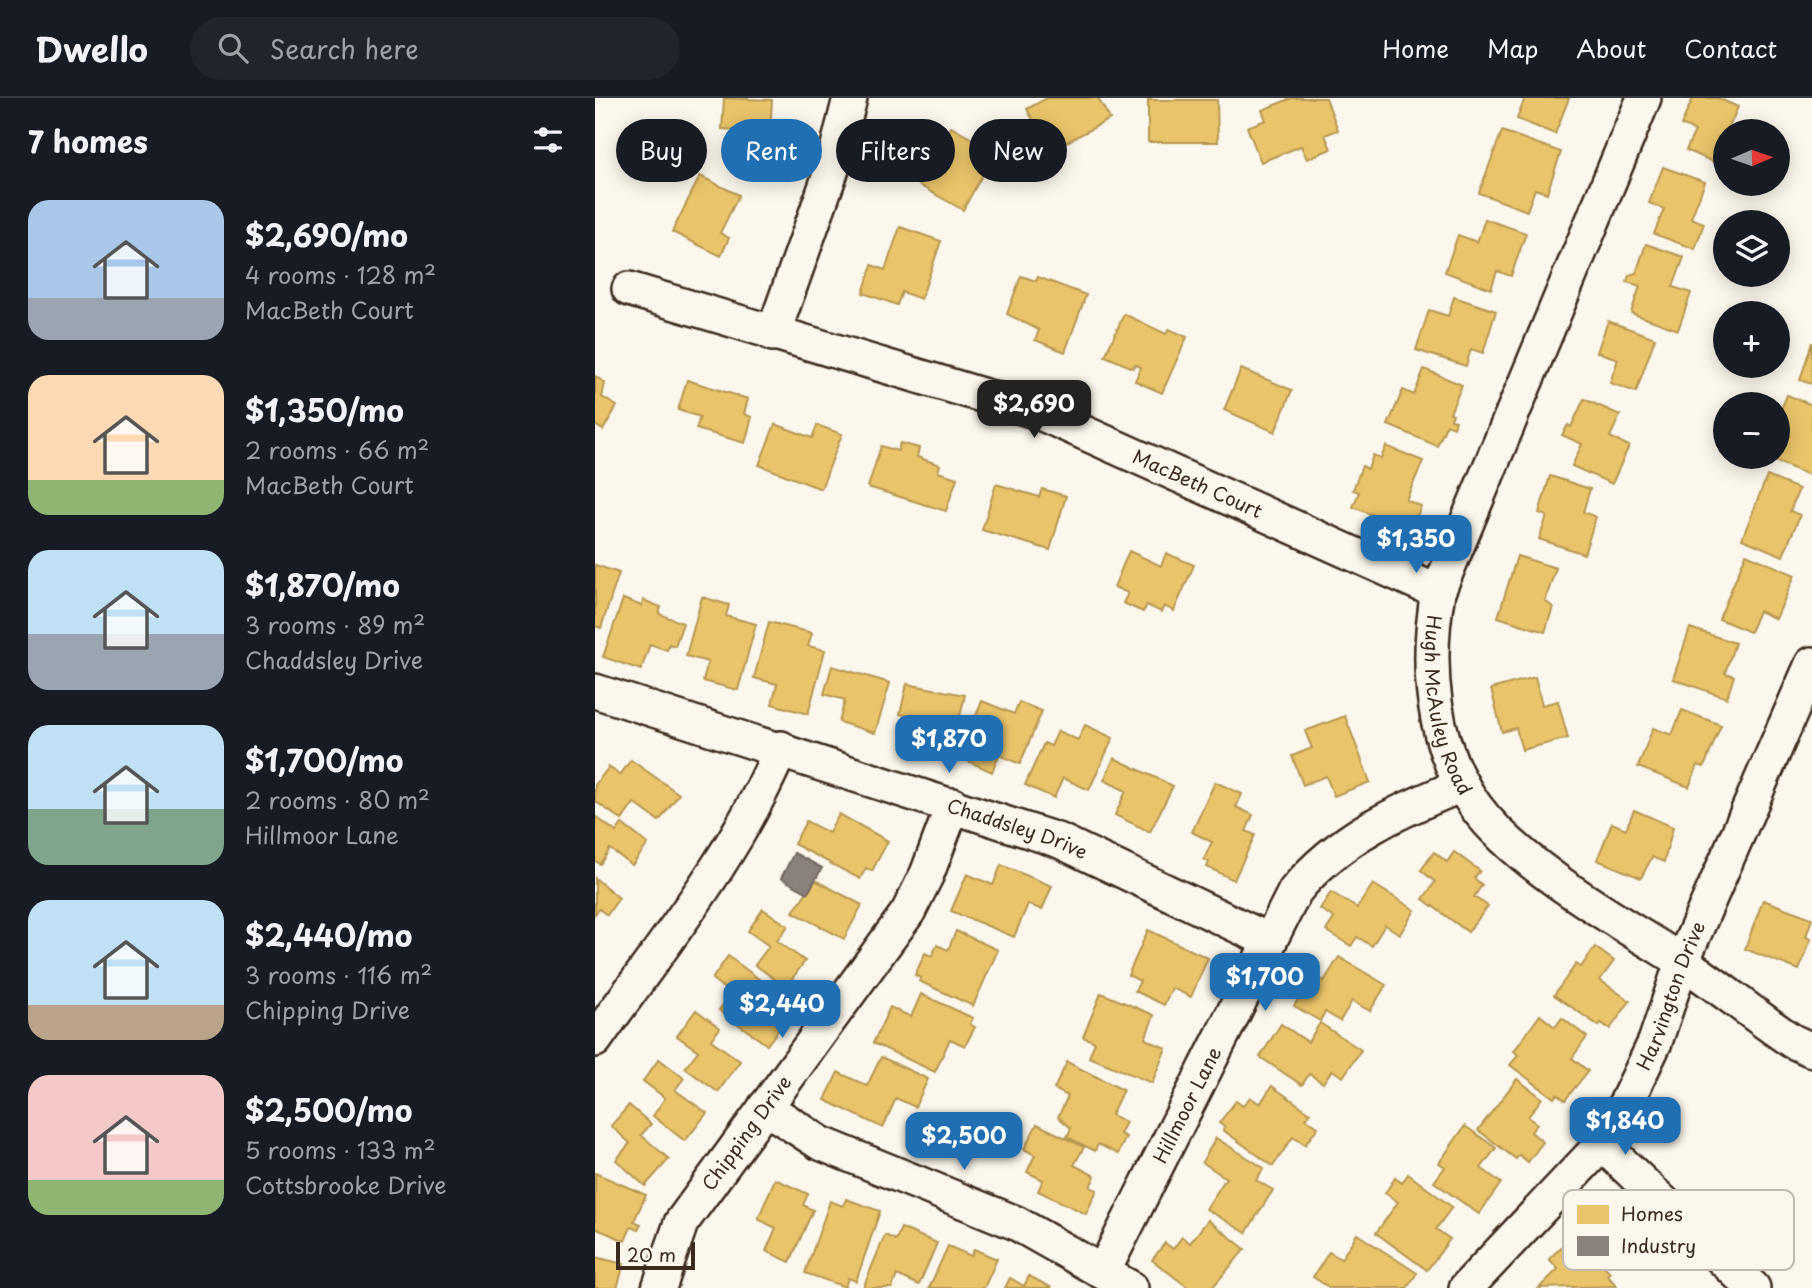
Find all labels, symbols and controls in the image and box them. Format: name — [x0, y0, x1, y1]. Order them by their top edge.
search box — [190, 17, 680, 80]
text: Dwello — [35, 23, 148, 73]
icon: search — [214, 29, 252, 67]
text: Search here — [270, 29, 419, 68]
text: Home — [1382, 30, 1449, 66]
text: Map — [1487, 30, 1538, 66]
text: About — [1576, 30, 1646, 66]
text: Contact — [1684, 30, 1777, 66]
text: 7 homes — [28, 118, 148, 163]
chip: Buy — [616, 119, 707, 182]
chip: Rent — [721, 119, 822, 182]
chip: Filters — [836, 119, 955, 182]
chip: New — [969, 119, 1067, 182]
north arrow — [1713, 119, 1790, 196]
map controls — [1713, 119, 1790, 469]
icon: filters — [529, 121, 567, 159]
button: layers — [1713, 210, 1790, 287]
text: $2,690/mo — [245, 212, 408, 257]
icon: home — [84, 228, 168, 312]
text: 4 rooms · 128 m² — [245, 257, 436, 292]
text: MacBeth Court — [245, 292, 414, 327]
button: + — [1713, 301, 1790, 378]
pin: $2,690 — [977, 380, 1091, 440]
text: $2,690 — [993, 385, 1075, 420]
text: $1,350/mo — [245, 387, 404, 432]
button: − — [1713, 392, 1790, 469]
icon: home — [84, 403, 168, 487]
text: 2 rooms · 66 m² — [245, 432, 429, 467]
street label: MacBeth Court — [1129, 441, 1267, 524]
text: MacBeth Court — [245, 467, 414, 502]
pin: $1,350 — [1359, 516, 1473, 575]
text: $1,350 — [1377, 520, 1455, 555]
text: $1,870/mo — [245, 562, 400, 607]
icon: home — [84, 578, 168, 662]
text: 3 rooms · 89 m² — [245, 607, 425, 642]
street label: Hugh McAuley Road — [1419, 614, 1480, 800]
text: Chaddsley Drive — [245, 642, 423, 677]
pin: $1,870 — [892, 716, 1006, 775]
text: $1,870 — [911, 720, 987, 755]
text: $1,700/mo — [245, 737, 403, 782]
icon: home — [84, 753, 168, 837]
text: 2 rooms · 80 m² — [245, 782, 430, 817]
street label: Chaddsley Drive — [944, 790, 1093, 865]
text: Hillmoor Lane — [245, 817, 399, 852]
text: $2,440/mo — [245, 912, 412, 957]
street label: Harvington Drive — [1629, 916, 1711, 1075]
icon: home — [84, 928, 168, 1012]
pin: $1,700 — [1208, 954, 1322, 1013]
text: 3 rooms · 116 m² — [245, 957, 432, 992]
text: $1,700 — [1226, 958, 1304, 993]
pin: $2,440 — [725, 981, 839, 1040]
text: $2,440 — [739, 985, 825, 1020]
text: Chipping Drive — [245, 992, 410, 1027]
street label: Hillmoor Lane — [1145, 1041, 1227, 1168]
street label: Chipping Drive — [694, 1069, 797, 1196]
text: $2,500/mo — [245, 1087, 412, 1132]
pin: $1,840 — [1568, 1098, 1682, 1157]
text: $1,840 — [1586, 1102, 1664, 1137]
icon: home — [84, 1103, 168, 1187]
pin: $2,500 — [907, 1112, 1021, 1172]
text: $2,500 — [921, 1117, 1007, 1152]
text: 5 rooms · 133 m² — [245, 1132, 436, 1167]
text: Cottsbrooke Drive — [245, 1167, 446, 1202]
legend — [1563, 1190, 1794, 1270]
text: Homes — [1621, 1199, 1683, 1227]
text: Industry — [1621, 1231, 1696, 1259]
scale bar — [616, 1239, 695, 1271]
text: 20 m — [627, 1240, 676, 1268]

